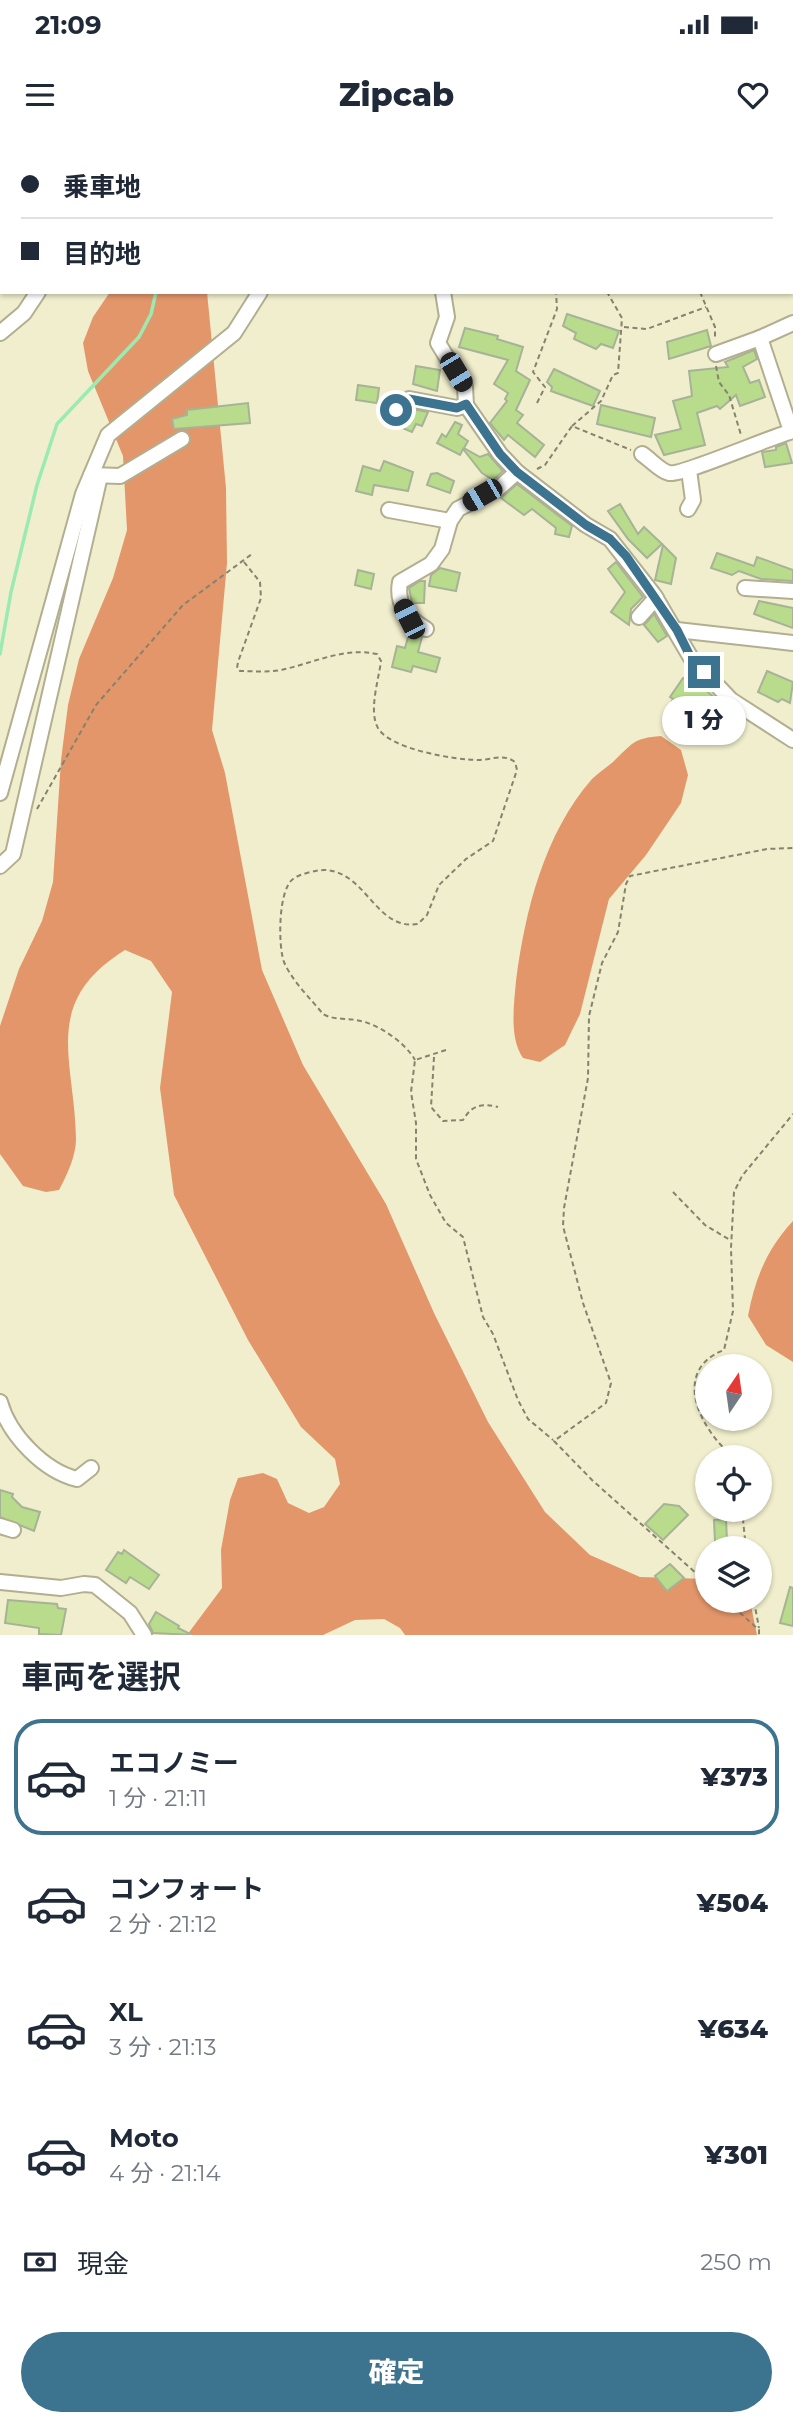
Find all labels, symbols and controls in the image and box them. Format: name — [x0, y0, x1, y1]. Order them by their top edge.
text: 21:09 — [35, 9, 102, 41]
text: Zipcab — [339, 75, 454, 114]
icon: menu — [21, 76, 59, 114]
icon: heart — [734, 76, 772, 114]
text: 乗車地 — [63, 171, 141, 203]
text: 目的地 — [63, 238, 141, 270]
car — [437, 349, 476, 395]
route start — [380, 394, 412, 426]
car — [459, 475, 506, 515]
car — [391, 596, 428, 642]
route end — [688, 656, 720, 688]
callout: 1 分 — [662, 696, 746, 746]
text: 1 分 — [684, 706, 724, 734]
north arrow — [695, 1354, 772, 1432]
map controls — [695, 1354, 772, 1613]
button: locate — [695, 1445, 772, 1522]
button: layers — [695, 1536, 772, 1613]
text: 車両を選択 — [21, 1657, 181, 1696]
icon: car — [25, 1746, 88, 1809]
text: エコノミー — [109, 1747, 239, 1779]
text: ¥373 — [701, 1761, 768, 1793]
text: 1 分 · 21:11 — [109, 1784, 207, 1812]
icon: car — [25, 1872, 88, 1935]
text: コンフォート — [109, 1873, 264, 1905]
text: ¥504 — [697, 1887, 768, 1919]
text: 2 分 · 21:12 — [109, 1910, 217, 1938]
text: XL — [109, 1996, 143, 2028]
icon: car — [25, 1998, 88, 2061]
text: ¥634 — [698, 2013, 768, 2045]
text: 3 分 · 21:13 — [109, 2033, 216, 2061]
text: Moto — [109, 2122, 179, 2154]
icon: car — [25, 2124, 88, 2187]
text: ¥301 — [704, 2139, 768, 2171]
text: 4 分 · 21:14 — [109, 2159, 221, 2187]
icon: cash — [21, 2243, 59, 2281]
text: 現金 — [77, 2248, 129, 2280]
text: 250 m — [700, 2248, 772, 2276]
button: 確定 — [21, 2332, 772, 2412]

